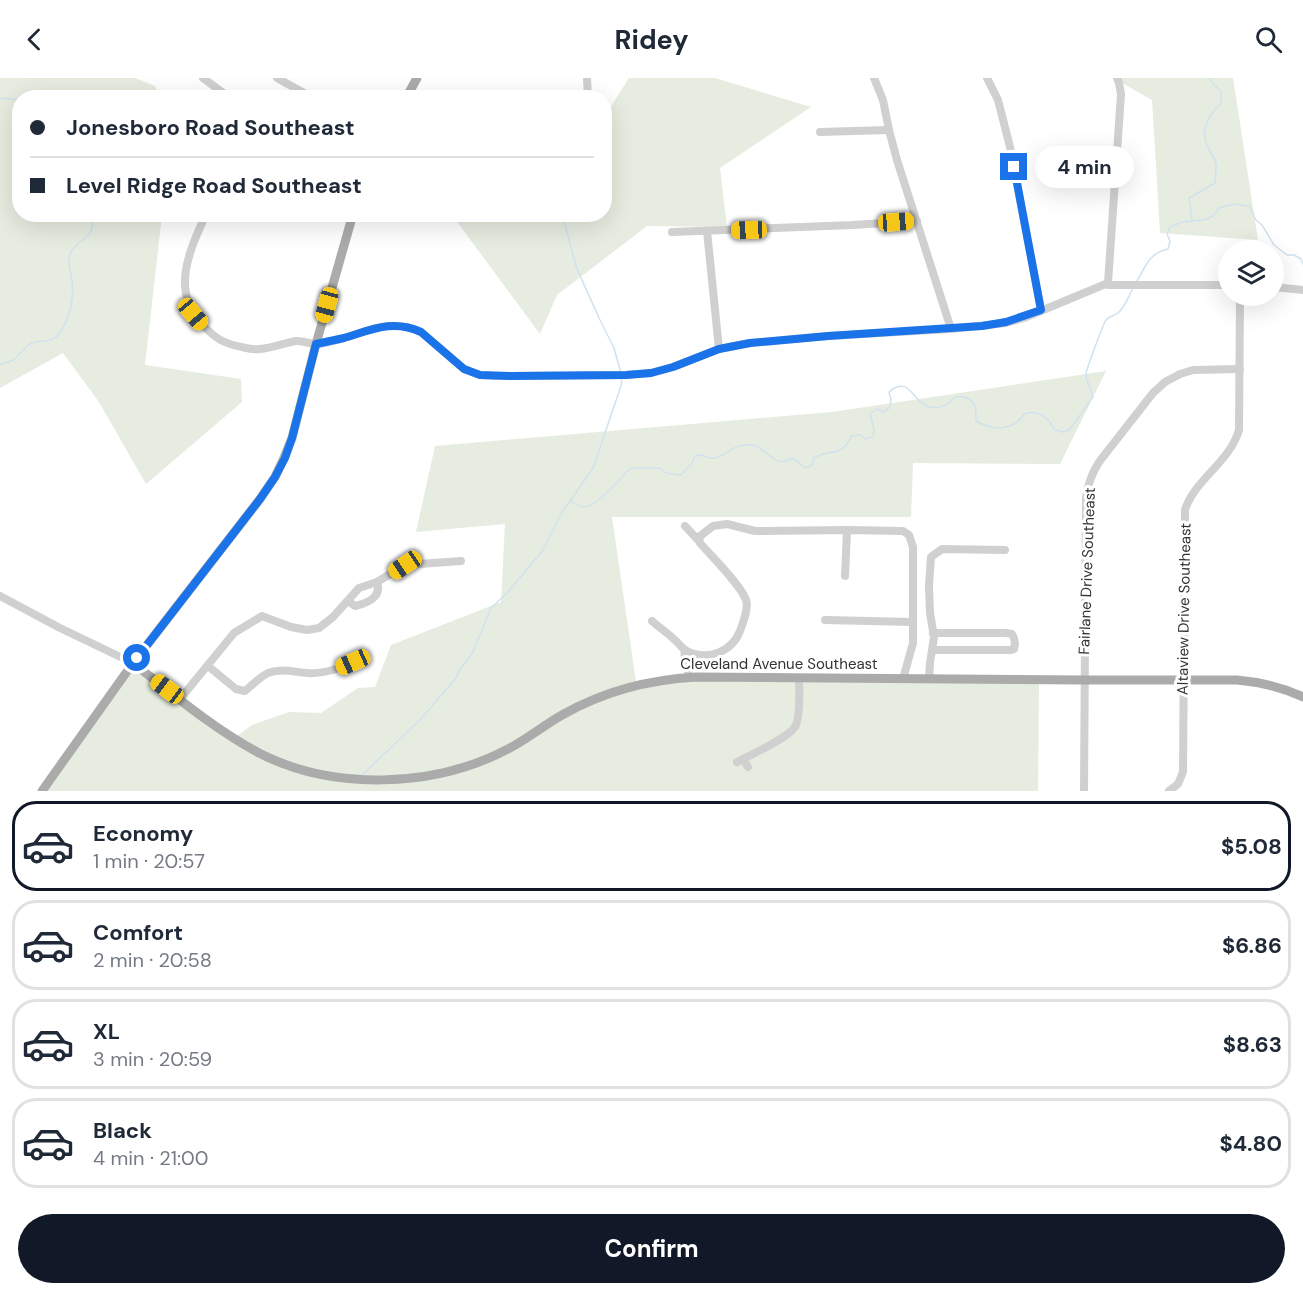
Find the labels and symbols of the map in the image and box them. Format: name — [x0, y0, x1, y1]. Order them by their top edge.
callout: 4 min — [1035, 146, 1134, 188]
route end — [1000, 153, 1027, 180]
car — [877, 212, 915, 232]
car — [731, 220, 767, 240]
car — [314, 285, 340, 325]
car — [175, 294, 211, 334]
street label: Fairlane Drive Southeast — [1074, 487, 1100, 655]
street label: Altaview Drive Southeast — [1172, 523, 1196, 695]
car — [385, 547, 425, 583]
route start — [123, 644, 150, 671]
car — [333, 646, 373, 678]
street label: Cleveland Avenue Southeast — [680, 654, 878, 674]
car — [147, 671, 187, 707]

